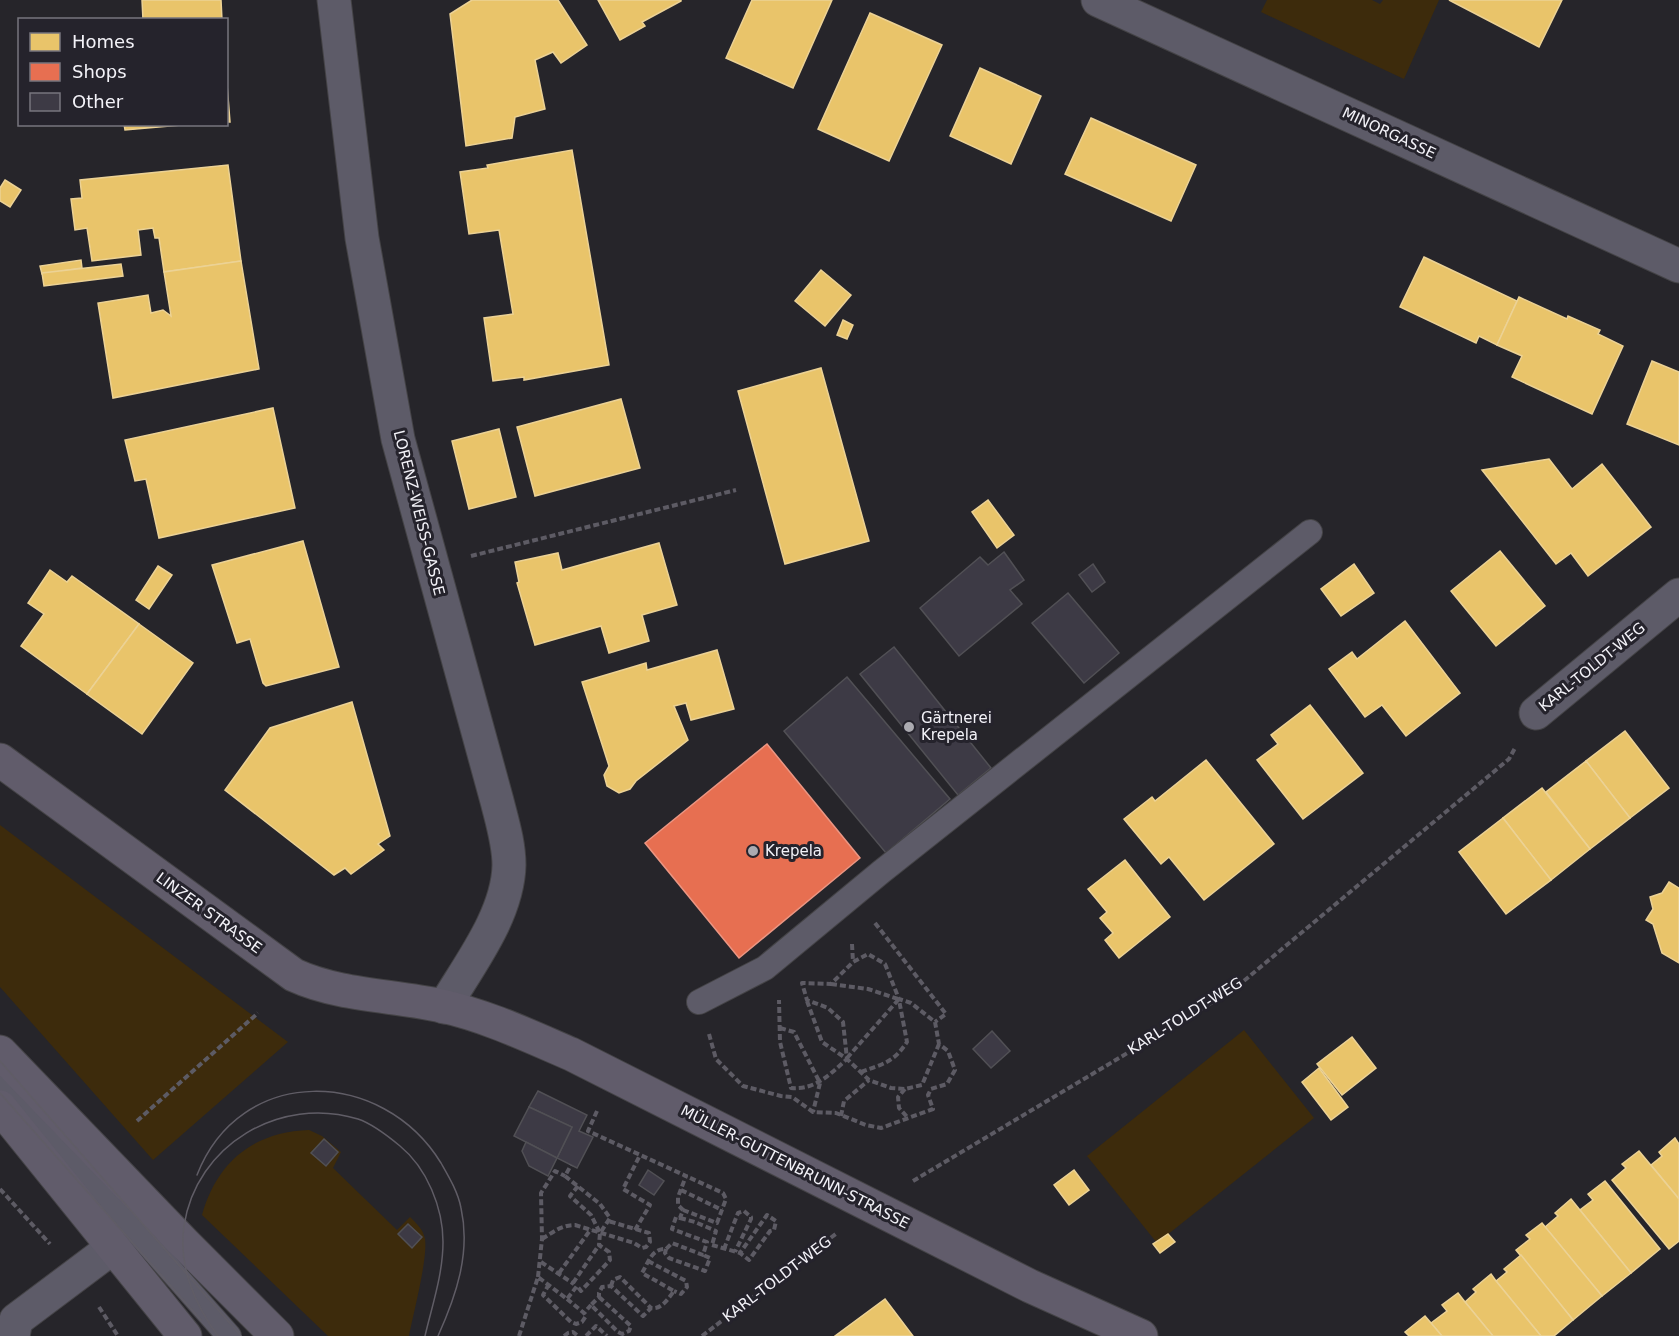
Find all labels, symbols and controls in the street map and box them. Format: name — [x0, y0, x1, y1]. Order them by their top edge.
legend — [18, 18, 228, 126]
text: Homes — [72, 31, 135, 52]
text: Shops — [72, 61, 127, 82]
text: Other — [72, 91, 124, 112]
street label: MINORGASSE — [1339, 103, 1439, 163]
street label: LORENZ-WEISS-GASSE — [390, 428, 448, 598]
street label: KARL-TOLDT-WEG — [1535, 619, 1649, 715]
place label: Gärtnerei Krepela — [921, 709, 992, 744]
marker: Gärtnerei Krepela — [902, 720, 916, 734]
place label: Krepela — [765, 842, 822, 860]
marker: Krepela — [746, 844, 760, 858]
street label: LINZER STRASSE — [153, 869, 265, 957]
street label: KARL-TOLDT-WEG — [1124, 973, 1246, 1059]
street label: MÜLLER-GUTTENBRUNN-STRASSE — [678, 1100, 913, 1233]
street label: KARL-TOLDT-WEG — [719, 1232, 835, 1326]

